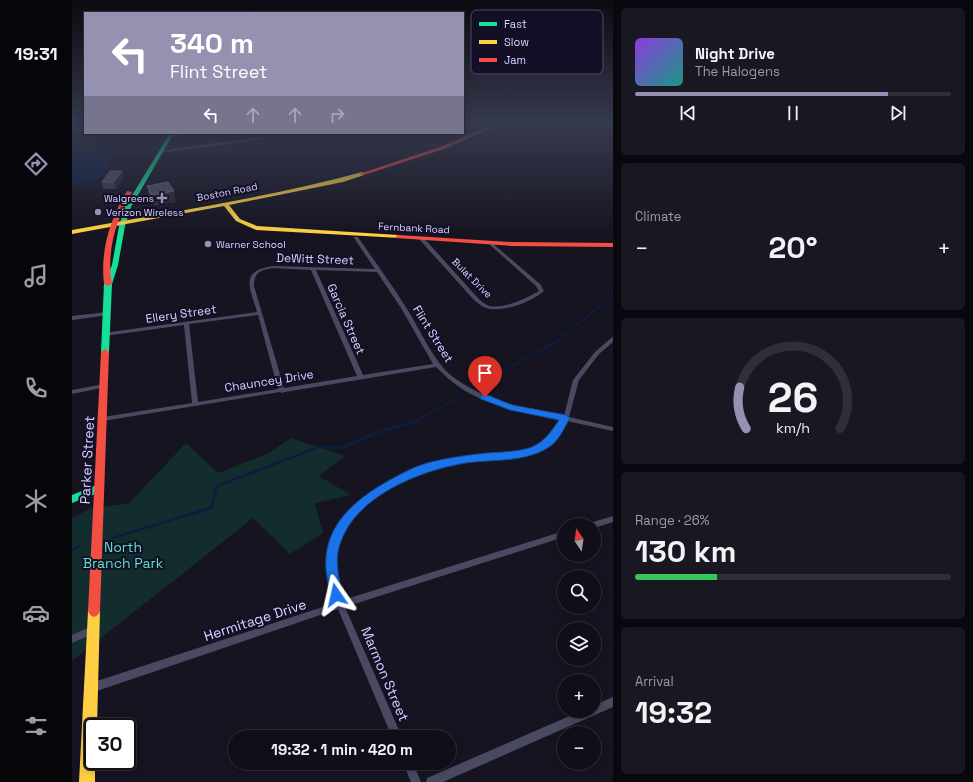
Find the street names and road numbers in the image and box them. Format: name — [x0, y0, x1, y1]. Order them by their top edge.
street label: Boston Road — [195, 180, 259, 204]
street label: Fernbank Road — [378, 220, 450, 236]
street label: DeWitt Street — [276, 250, 354, 268]
street label: Bulat Drive — [449, 255, 495, 301]
street label: Garcia Street — [323, 281, 369, 357]
street label: Ellery Street — [145, 301, 217, 327]
street label: Flint Street — [409, 302, 457, 366]
street label: Chauncey Drive — [223, 366, 315, 396]
street label: Parker Street — [76, 415, 98, 505]
street label: Hermitage Drive — [201, 595, 309, 645]
street label: Marmon Street — [357, 624, 413, 724]

